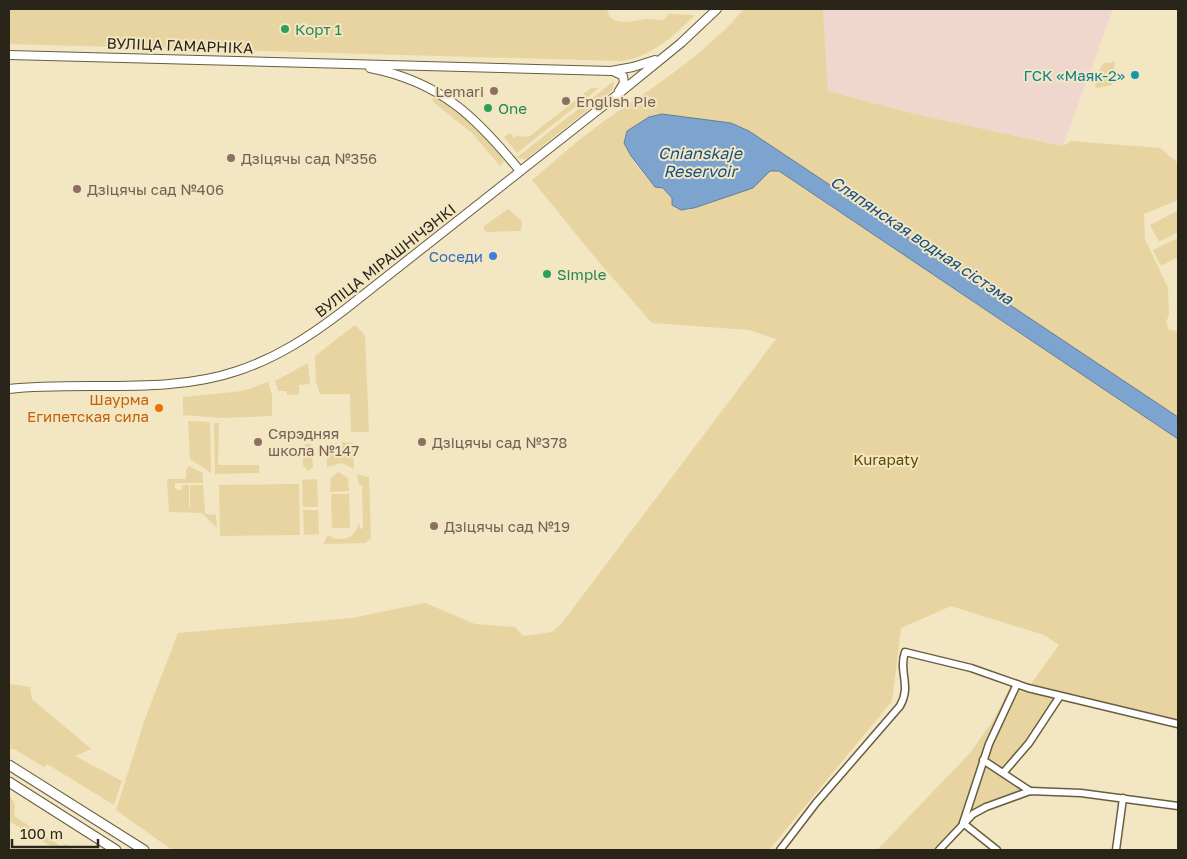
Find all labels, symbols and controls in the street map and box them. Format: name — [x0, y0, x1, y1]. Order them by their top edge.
place label: Корт 1 — [295, 20, 342, 38]
marker: Корт 1 — [279, 23, 291, 35]
street label: ВУЛІЦА ГАМАРНІКА — [107, 33, 253, 57]
place label: ГСК «Маяк-2» — [1024, 66, 1125, 84]
marker: ГСК «Маяк-2» — [1129, 69, 1141, 81]
place label: Lemari — [435, 82, 484, 100]
marker: Lemari — [488, 85, 500, 97]
place label: English Pie — [576, 92, 656, 110]
marker: English Pie — [560, 95, 572, 107]
place label: One — [498, 99, 527, 117]
marker: One — [482, 102, 494, 114]
water label: Cnianskaje Reservoir — [658, 143, 744, 181]
place label: Дзіцячы сад №356 — [241, 149, 377, 167]
marker: Дзіцячы сад №356 — [225, 152, 237, 164]
water label: Сляпянская водная сістэма — [827, 171, 1018, 309]
place label: Дзіцячы сад №406 — [87, 180, 224, 198]
marker: Дзіцячы сад №406 — [71, 183, 83, 195]
street label: ВУЛІЦА МІРАШНІЧЭНКІ — [311, 199, 459, 321]
place label: Соседи — [429, 247, 483, 265]
marker: Соседи — [487, 250, 499, 262]
place label: Simple — [557, 265, 607, 283]
marker: Simple — [541, 268, 553, 280]
place label: Шаурма Египетская сила — [27, 390, 149, 425]
marker: Шаурма Египетская сила — [153, 402, 165, 414]
place label: Сярэдняя школа №147 — [268, 424, 359, 459]
place label: Дзіцячы сад №378 — [432, 433, 568, 451]
marker: Сярэдняя школа №147 — [252, 436, 264, 448]
marker: Дзіцячы сад №378 — [416, 436, 428, 448]
park label: Kurapaty — [853, 450, 919, 468]
place label: Дзіцячы сад №19 — [444, 517, 570, 535]
marker: Дзіцячы сад №19 — [428, 520, 440, 532]
scale bar — [12, 816, 99, 848]
text: 100 m — [20, 824, 63, 842]

